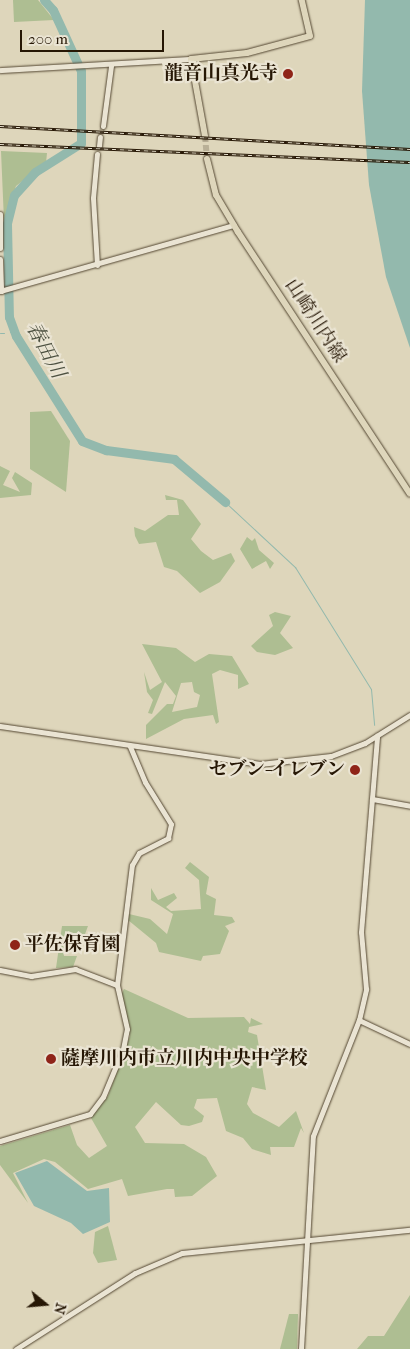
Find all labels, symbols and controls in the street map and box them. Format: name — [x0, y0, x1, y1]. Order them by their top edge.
scale bar — [22, 20, 166, 52]
text: 200 m — [28, 30, 68, 48]
place label: 龍音山真光寺 — [164, 63, 278, 85]
marker: 龍音山真光寺 — [282, 68, 294, 80]
street label: 山崎川内線 — [280, 275, 350, 367]
water label: 春田川 — [21, 318, 71, 382]
place label: セブン-イレブン — [207, 759, 345, 781]
marker: セブン-イレブン — [349, 764, 361, 776]
place label: 平佐保育園 — [25, 934, 120, 956]
marker: 平佐保育園 — [9, 939, 21, 951]
place label: 薩摩川内市立川内中央中学校 — [61, 1048, 308, 1070]
marker: 薩摩川内市立川内中央中学校 — [45, 1053, 57, 1065]
north arrow — [20, 1279, 70, 1329]
text: N — [50, 1301, 70, 1316]

